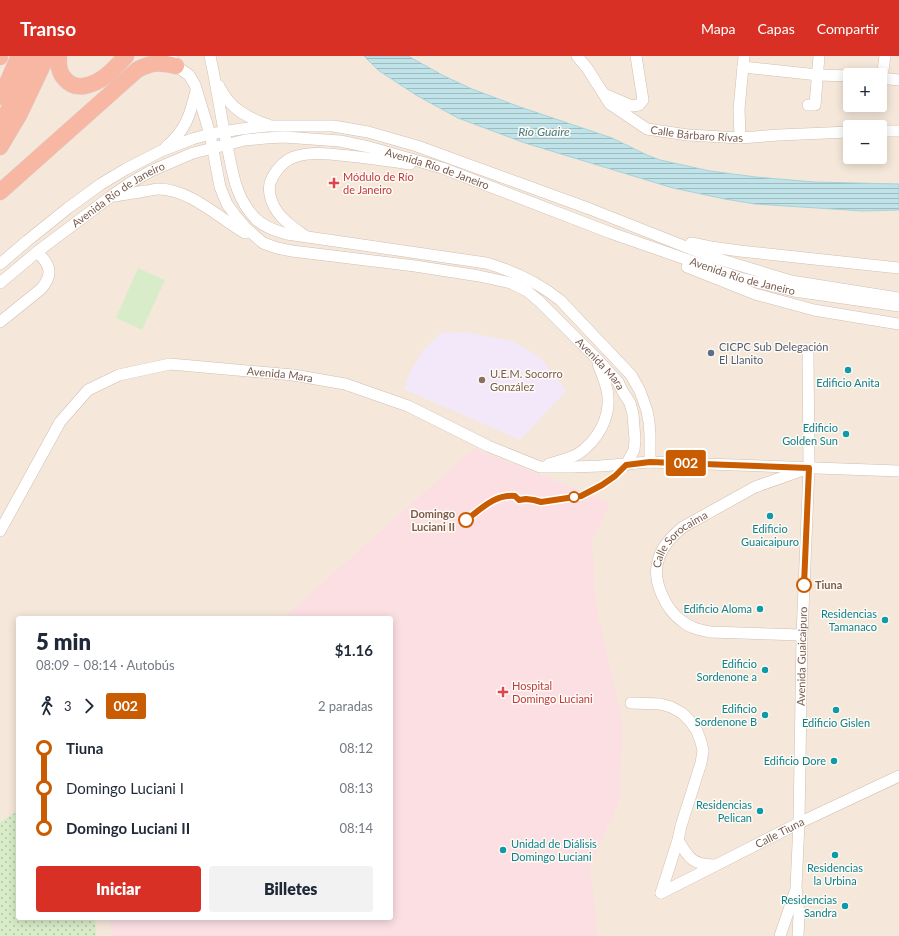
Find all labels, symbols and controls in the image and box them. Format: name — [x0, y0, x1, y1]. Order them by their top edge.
text: Transo — [20, 17, 76, 40]
text: Mapa — [701, 20, 736, 37]
text: Capas — [758, 20, 795, 37]
text: Compartir — [817, 20, 879, 37]
map controls — [843, 68, 887, 164]
button: + — [843, 68, 887, 112]
button: − — [843, 120, 887, 164]
street label: Calle Bárbaro Rívas — [650, 123, 744, 144]
water label: Río Guaire — [518, 124, 570, 139]
street label: Avenida Río de Janeiro — [384, 145, 491, 192]
street label: Avenida Río de Janeiro — [69, 159, 167, 230]
place label: Módulo de Río de Janeiro — [343, 170, 414, 196]
marker: Módulo de Río de Janeiro — [328, 177, 340, 189]
street label: Avenida Río de Janeiro — [688, 254, 797, 297]
street label: Avenida Mara — [573, 335, 628, 392]
place label: CICPC Sub Delegación El Llanito — [719, 340, 828, 366]
marker: CICPC Sub Delegación El Llanito — [706, 348, 716, 358]
street label: Avenida Mara — [246, 364, 314, 384]
marker: Edificio Anita — [843, 365, 853, 375]
place label: U.E.M. Socorro González — [490, 367, 563, 393]
marker: U.E.M. Socorro González — [477, 375, 487, 385]
place label: Edificio Anita — [816, 376, 880, 389]
place label: Edificio Golden Sun — [782, 421, 838, 447]
marker: Edificio Golden Sun — [841, 429, 851, 439]
line badge: 002 — [663, 450, 709, 476]
text: 002 — [674, 454, 698, 471]
unlabelled marker — [568, 491, 580, 503]
place label: Domingo Luciani II — [410, 507, 455, 533]
street label: Calle Sorocaima — [650, 508, 709, 569]
marker: Edificio Guaicaipuro — [765, 511, 775, 521]
marker: Domingo Luciani II — [458, 512, 474, 528]
place label: Edificio Guaicaipuro — [741, 522, 799, 548]
marker: Tiuna — [796, 577, 812, 593]
place label: Tiuna — [815, 578, 842, 591]
place label: Edificio Aloma — [683, 602, 752, 615]
marker: Edificio Aloma — [755, 604, 765, 614]
street label: Avenida Guaicaipuro — [794, 606, 809, 706]
place label: Residencias Tamanaco — [821, 607, 877, 633]
marker: Residencias Tamanaco — [880, 615, 890, 625]
text: 5 min — [36, 628, 91, 655]
text: $1.16 — [335, 641, 373, 659]
text: 08:09 – 08:14 · Autobús — [36, 657, 175, 673]
place label: Edificio Sordenone a — [696, 657, 757, 683]
marker: Edificio Sordenone a — [760, 665, 770, 675]
place label: Hospital Domingo Luciani — [512, 679, 593, 705]
marker: Hospital Domingo Luciani — [497, 686, 509, 698]
icon: walk — [36, 695, 58, 717]
icon: forward — [78, 695, 100, 717]
text: 002 — [114, 697, 138, 714]
text: 3 — [64, 698, 72, 714]
text: 2 paradas — [318, 698, 373, 714]
place label: Edificio Sordenone B — [695, 702, 757, 728]
marker: Edificio Gislen — [831, 705, 841, 715]
marker: Edificio Sordenone B — [760, 710, 770, 720]
place label: Edificio Gislen — [802, 716, 870, 729]
text: Tiuna — [66, 739, 103, 757]
text: 08:12 — [340, 740, 373, 756]
place label: Edificio Dore — [764, 754, 826, 767]
marker: Edificio Dore — [829, 756, 839, 766]
text: Domingo Luciani I — [66, 779, 184, 797]
text: 08:13 — [340, 780, 373, 796]
place label: Residencias Pelican — [696, 798, 752, 824]
marker: Residencias Pelican — [755, 806, 765, 816]
street label: Calle Tiuna — [753, 815, 806, 850]
text: Domingo Luciani II — [66, 819, 190, 837]
text: 08:14 — [340, 820, 373, 836]
place label: Unidad de Diálisis Domingo Luciani — [511, 837, 597, 863]
marker: Unidad de Diálisis Domingo Luciani — [498, 845, 508, 855]
marker: Residencias la Urbina — [830, 850, 840, 860]
place label: Residencias la Urbina — [807, 861, 863, 887]
button: Iniciar — [36, 866, 201, 912]
button: Billetes — [209, 866, 373, 912]
place label: Residencias Sandra — [781, 893, 837, 919]
marker: Residencias Sandra — [840, 901, 850, 911]

